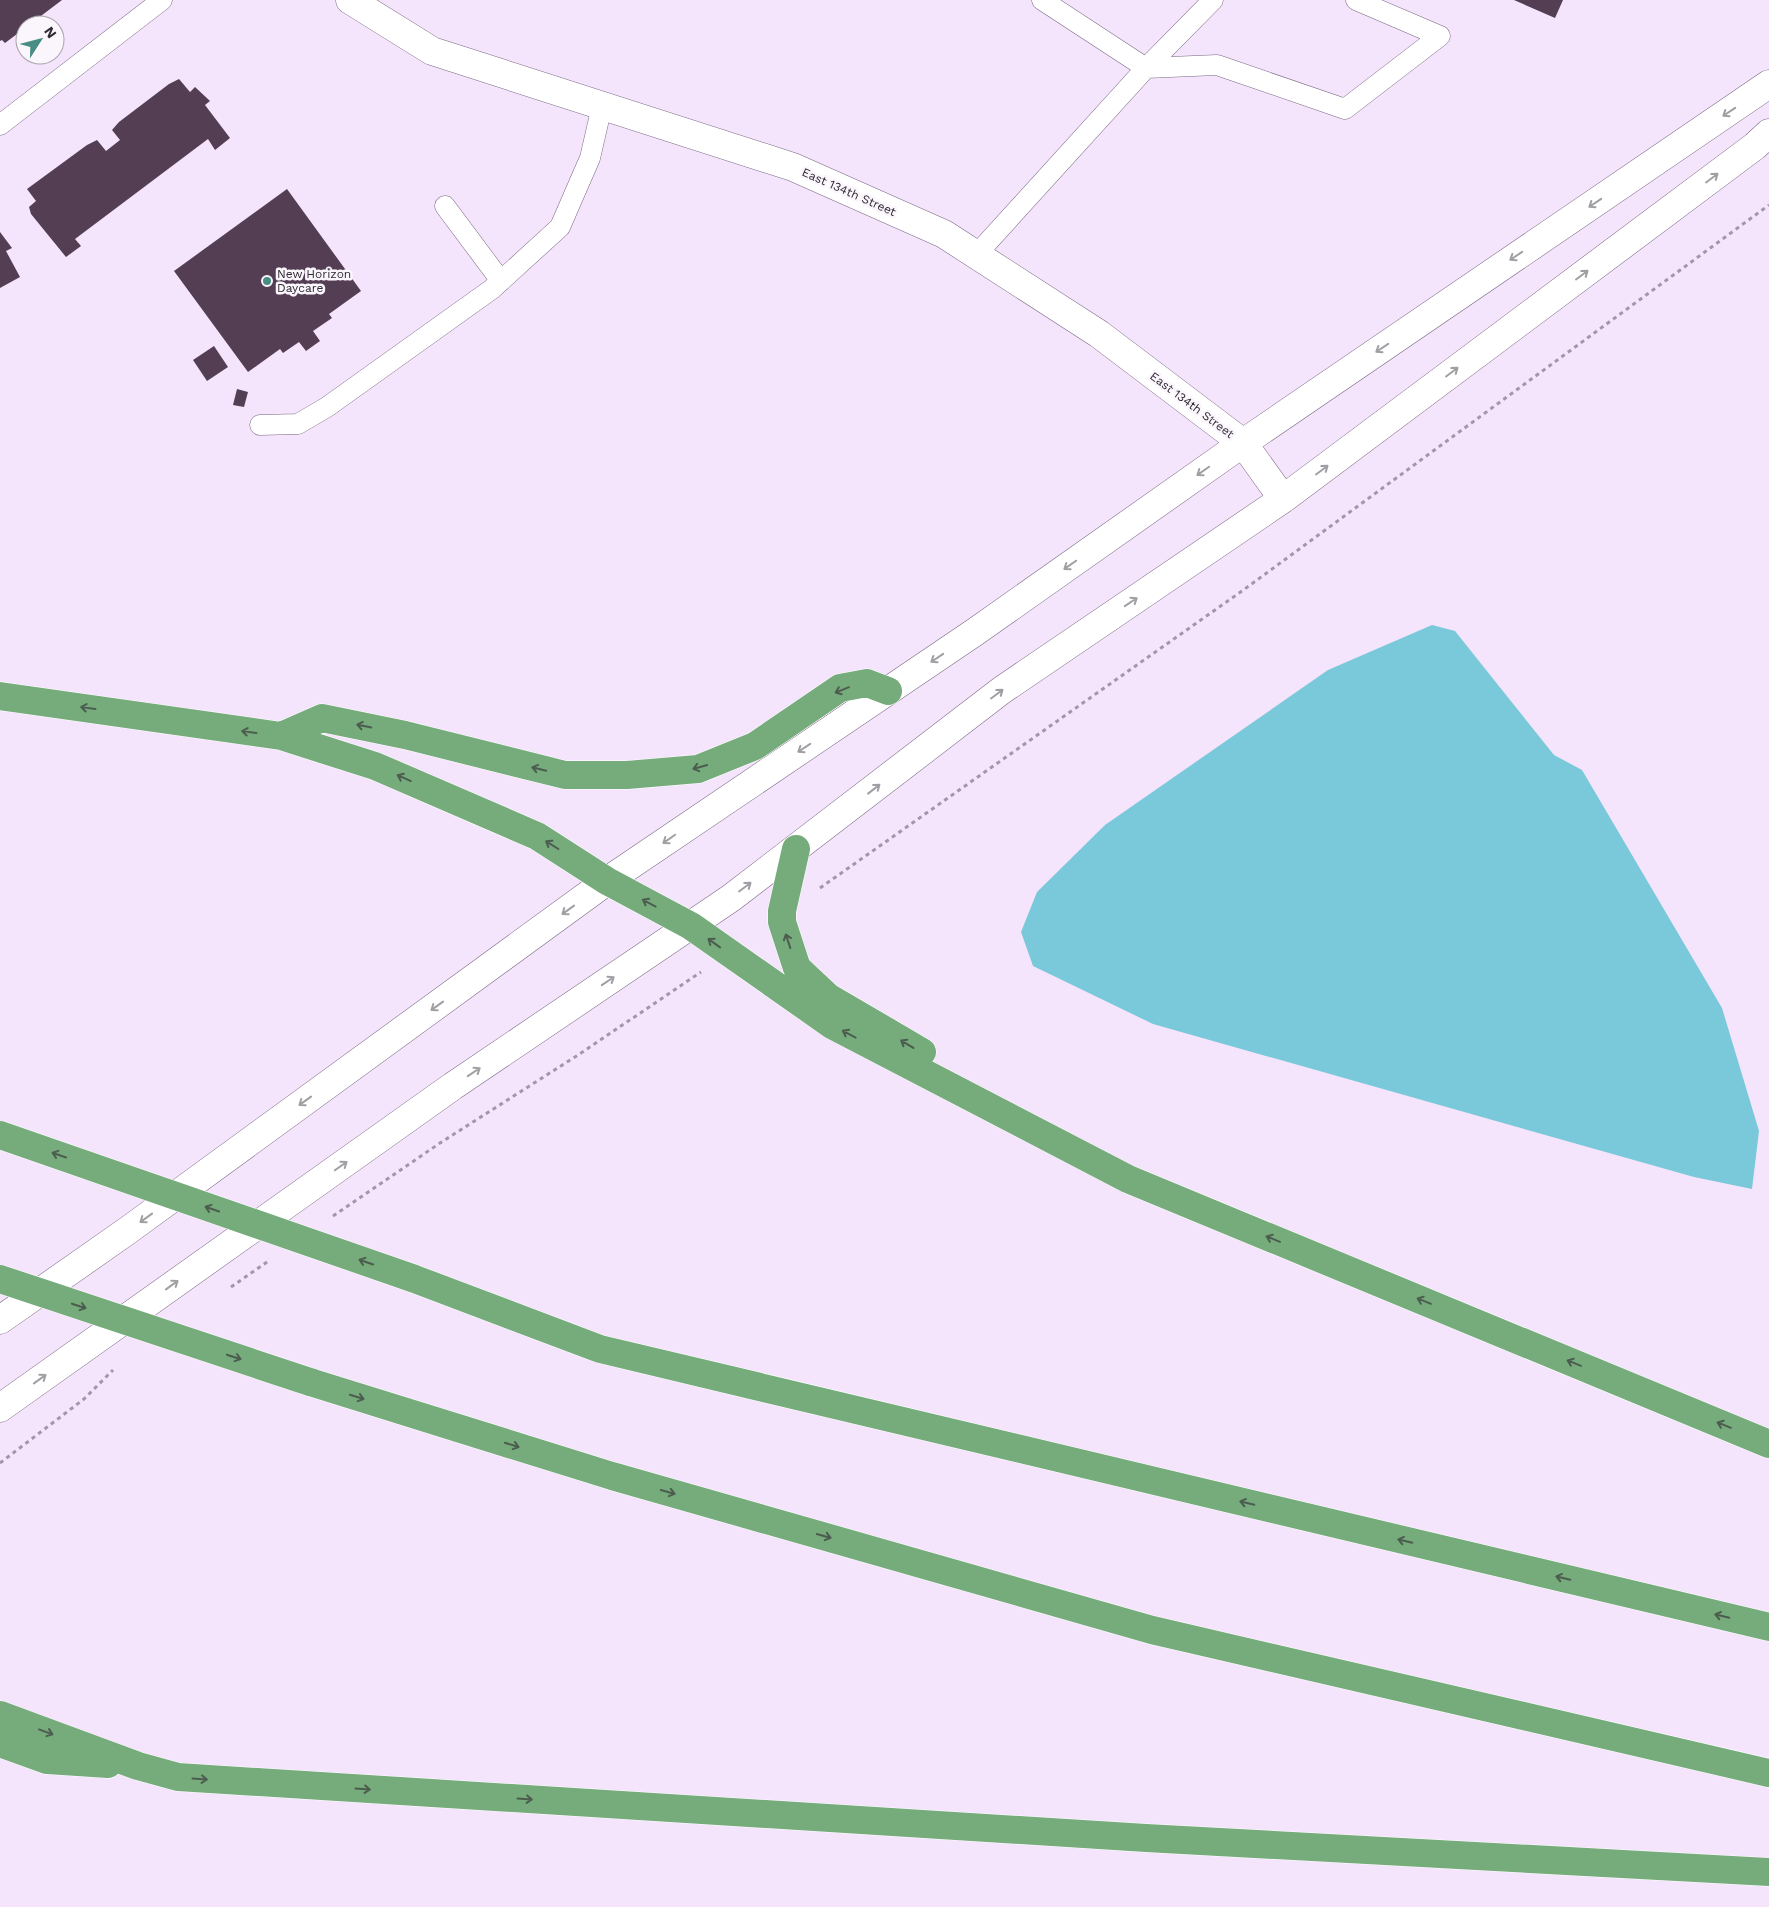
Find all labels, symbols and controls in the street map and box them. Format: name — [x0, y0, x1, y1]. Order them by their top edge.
north arrow — [15, 15, 65, 65]
text: N — [41, 23, 60, 41]
one-way arrow — [1722, 106, 1736, 117]
street label: East 134th Street — [800, 165, 898, 219]
one-way arrow — [1705, 173, 1719, 183]
one-way arrow — [1588, 198, 1602, 208]
one-way arrow — [1510, 251, 1524, 261]
place label: New Horizon Daycare — [277, 267, 351, 295]
one-way arrow — [1575, 270, 1589, 280]
marker: New Horizon Daycare — [261, 275, 273, 287]
one-way arrow — [1375, 343, 1389, 353]
one-way arrow — [1445, 367, 1458, 378]
street label: East 134th Street — [1147, 369, 1237, 441]
one-way arrow — [1315, 464, 1328, 475]
one-way arrow — [1196, 466, 1210, 476]
one-way arrow — [1063, 560, 1077, 570]
one-way arrow — [1124, 597, 1138, 607]
one-way arrow — [930, 653, 944, 663]
one-way arrow — [835, 685, 850, 695]
one-way arrow — [990, 689, 1004, 699]
one-way arrow — [80, 703, 96, 713]
one-way arrow — [357, 721, 373, 731]
one-way arrow — [241, 726, 257, 736]
one-way arrow — [797, 743, 811, 753]
one-way arrow — [532, 763, 548, 773]
one-way arrow — [693, 763, 709, 772]
one-way arrow — [397, 773, 412, 783]
one-way arrow — [867, 783, 880, 794]
one-way arrow — [663, 834, 677, 844]
one-way arrow — [545, 840, 559, 850]
one-way arrow — [738, 882, 752, 892]
one-way arrow — [642, 898, 657, 908]
one-way arrow — [561, 905, 575, 915]
one-way arrow — [783, 934, 792, 949]
one-way arrow — [708, 938, 722, 948]
one-way arrow — [601, 976, 615, 987]
one-way arrow — [430, 1001, 444, 1011]
one-way arrow — [842, 1029, 857, 1038]
one-way arrow — [900, 1038, 914, 1048]
one-way arrow — [466, 1067, 480, 1077]
one-way arrow — [299, 1096, 312, 1107]
one-way arrow — [51, 1150, 67, 1160]
one-way arrow — [333, 1161, 347, 1171]
one-way arrow — [205, 1204, 221, 1213]
one-way arrow — [139, 1213, 153, 1223]
one-way arrow — [1266, 1234, 1282, 1243]
one-way arrow — [359, 1257, 374, 1266]
one-way arrow — [165, 1280, 179, 1290]
one-way arrow — [1417, 1296, 1432, 1306]
one-way arrow — [71, 1301, 87, 1311]
one-way arrow — [225, 1353, 241, 1362]
one-way arrow — [1567, 1358, 1582, 1368]
one-way arrow — [33, 1374, 47, 1384]
one-way arrow — [348, 1392, 364, 1402]
one-way arrow — [1717, 1420, 1732, 1430]
one-way arrow — [504, 1440, 520, 1450]
one-way arrow — [659, 1487, 675, 1497]
one-way arrow — [1240, 1498, 1256, 1507]
one-way arrow — [815, 1532, 831, 1542]
one-way arrow — [1398, 1536, 1414, 1545]
one-way arrow — [1556, 1573, 1572, 1582]
one-way arrow — [1714, 1611, 1730, 1620]
one-way arrow — [37, 1728, 53, 1737]
one-way arrow — [192, 1774, 208, 1783]
one-way arrow — [354, 1784, 370, 1793]
one-way arrow — [516, 1794, 532, 1804]

